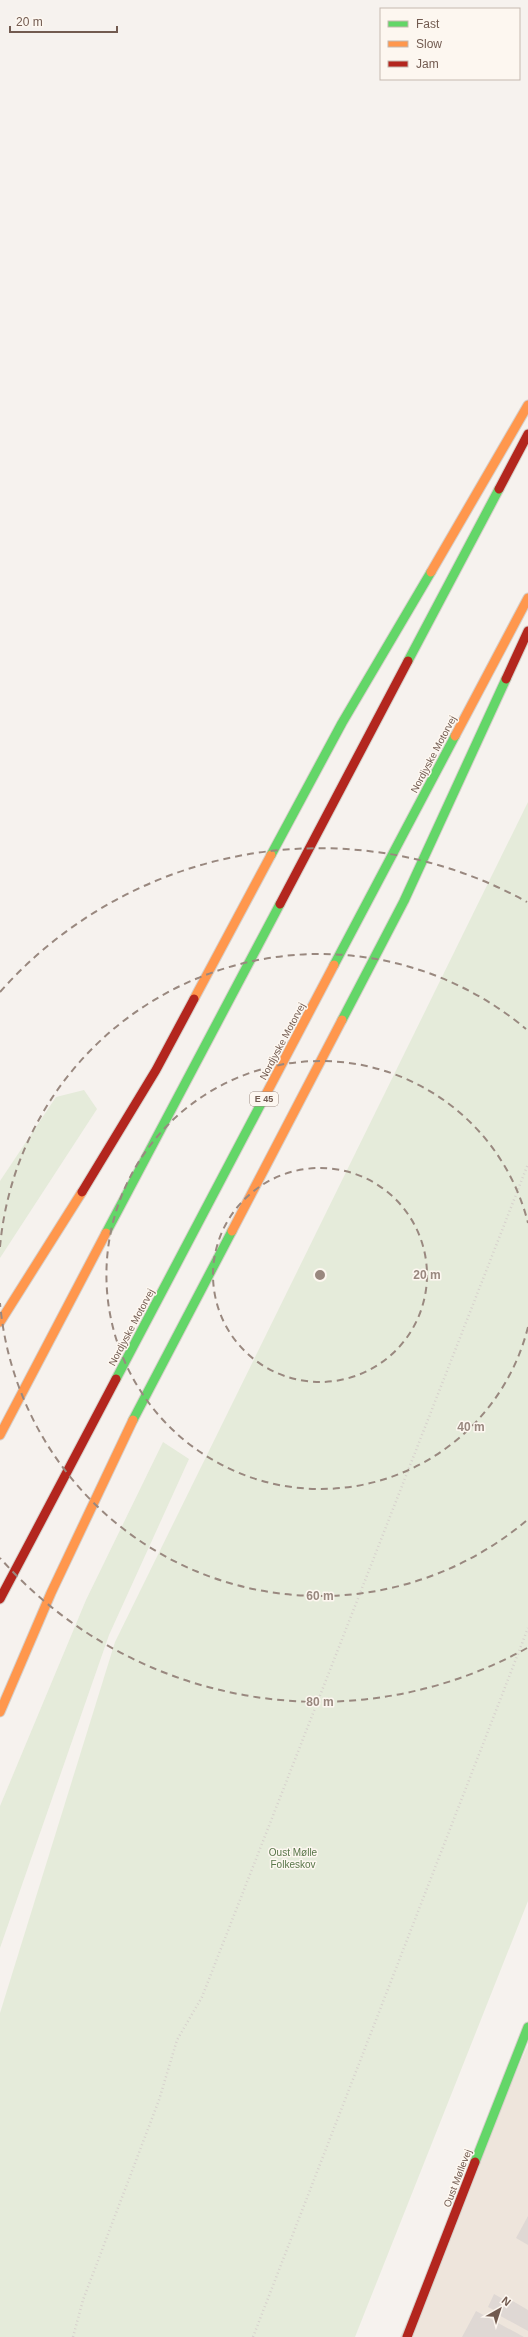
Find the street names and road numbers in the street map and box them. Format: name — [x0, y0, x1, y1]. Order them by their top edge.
street label: Nordjyske Motorvej — [408, 714, 458, 795]
street label: Nordjyske Motorvej — [257, 1001, 307, 1082]
road number: E 45 — [250, 1092, 278, 1106]
street label: Nordjyske Motorvej — [106, 1287, 156, 1368]
street label: Oust Møllevej — [441, 2148, 474, 2209]

